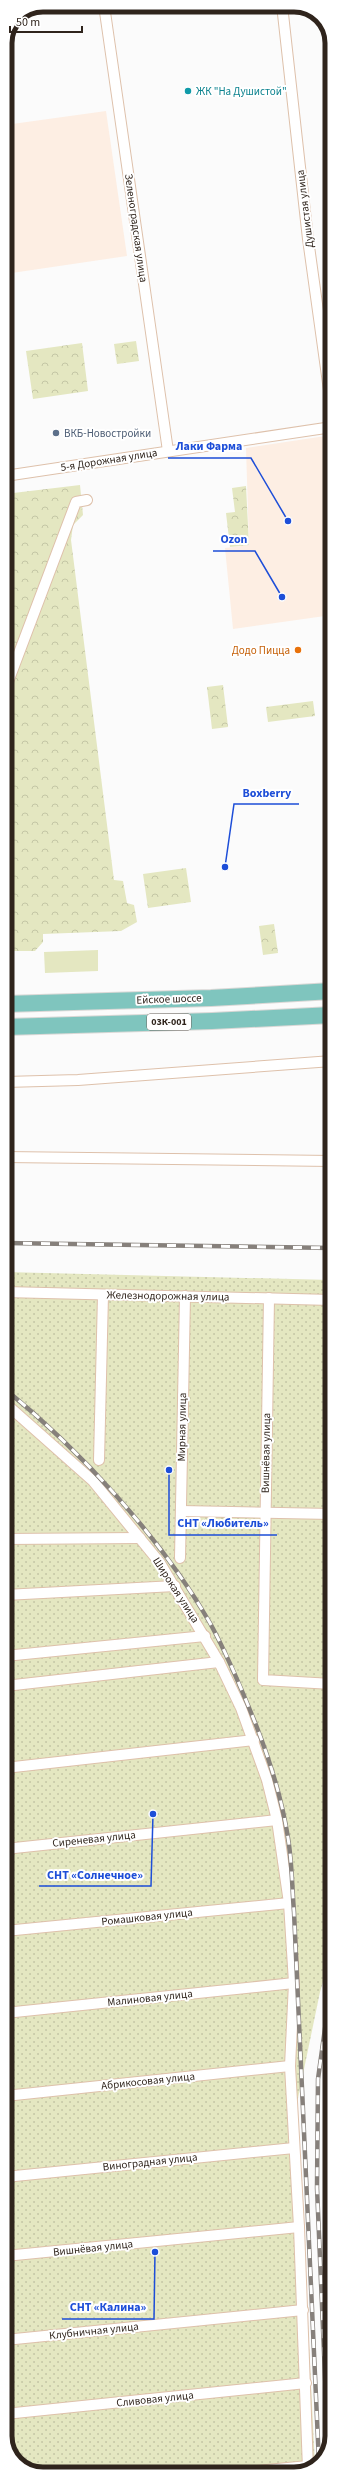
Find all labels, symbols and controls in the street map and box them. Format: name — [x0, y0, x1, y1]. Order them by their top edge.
scale bar — [10, 8, 82, 34]
text: 50 m — [16, 14, 40, 31]
place label: ЖК "На Душистой" — [196, 84, 287, 99]
marker: ЖК "На Душистой" — [183, 86, 193, 96]
street label: Душистая улица — [293, 169, 317, 249]
street label: Зеленоградская улица — [121, 173, 151, 283]
place label: ВКБ-Новостройки — [64, 426, 151, 441]
marker: ВКБ-Новостройки — [51, 428, 61, 438]
callout: Лаки Фарма — [168, 434, 251, 458]
text: Лаки Фарма — [175, 438, 242, 455]
street label: 5-я Дорожная улица — [60, 445, 158, 475]
callout: Ozon — [213, 527, 255, 551]
text: Ozon — [221, 531, 248, 548]
place label: Додо Пицца — [232, 643, 290, 658]
marker: Додо Пицца — [293, 645, 303, 655]
callout: Boxberry — [234, 780, 299, 804]
text: Boxberry — [243, 785, 292, 802]
street label: Ейское шоссе — [136, 990, 202, 1008]
road number: 03К-001 — [147, 1014, 191, 1030]
street label: Железнодорожная улица — [106, 1287, 230, 1305]
street label: Мирная улица — [174, 1392, 190, 1462]
street label: Вишнёвая улица — [258, 1413, 274, 1493]
callout: СНТ «Любитель» — [169, 1511, 277, 1535]
text: СНТ «Любитель» — [177, 1515, 269, 1532]
street label: Широкая улица — [149, 1554, 203, 1626]
street label: Сиреневая улица — [52, 1827, 136, 1851]
callout: СНТ «Солнечное» — [39, 1862, 151, 1886]
text: СНТ «Солнечное» — [47, 1867, 143, 1884]
street label: Ромашковая улица — [101, 1905, 193, 1929]
street label: Малиновая улица — [107, 1986, 193, 2010]
street label: Абрикосовая улица — [100, 2069, 196, 2093]
street label: Виноградная улица — [102, 2150, 198, 2174]
street label: Вишнёвая улица — [52, 2236, 134, 2260]
callout: СНТ «Калина» — [62, 2295, 154, 2319]
text: СНТ «Калина» — [70, 2299, 147, 2316]
street label: Клубничная улица — [48, 2319, 140, 2343]
street label: Сливовая улица — [116, 2387, 194, 2411]

